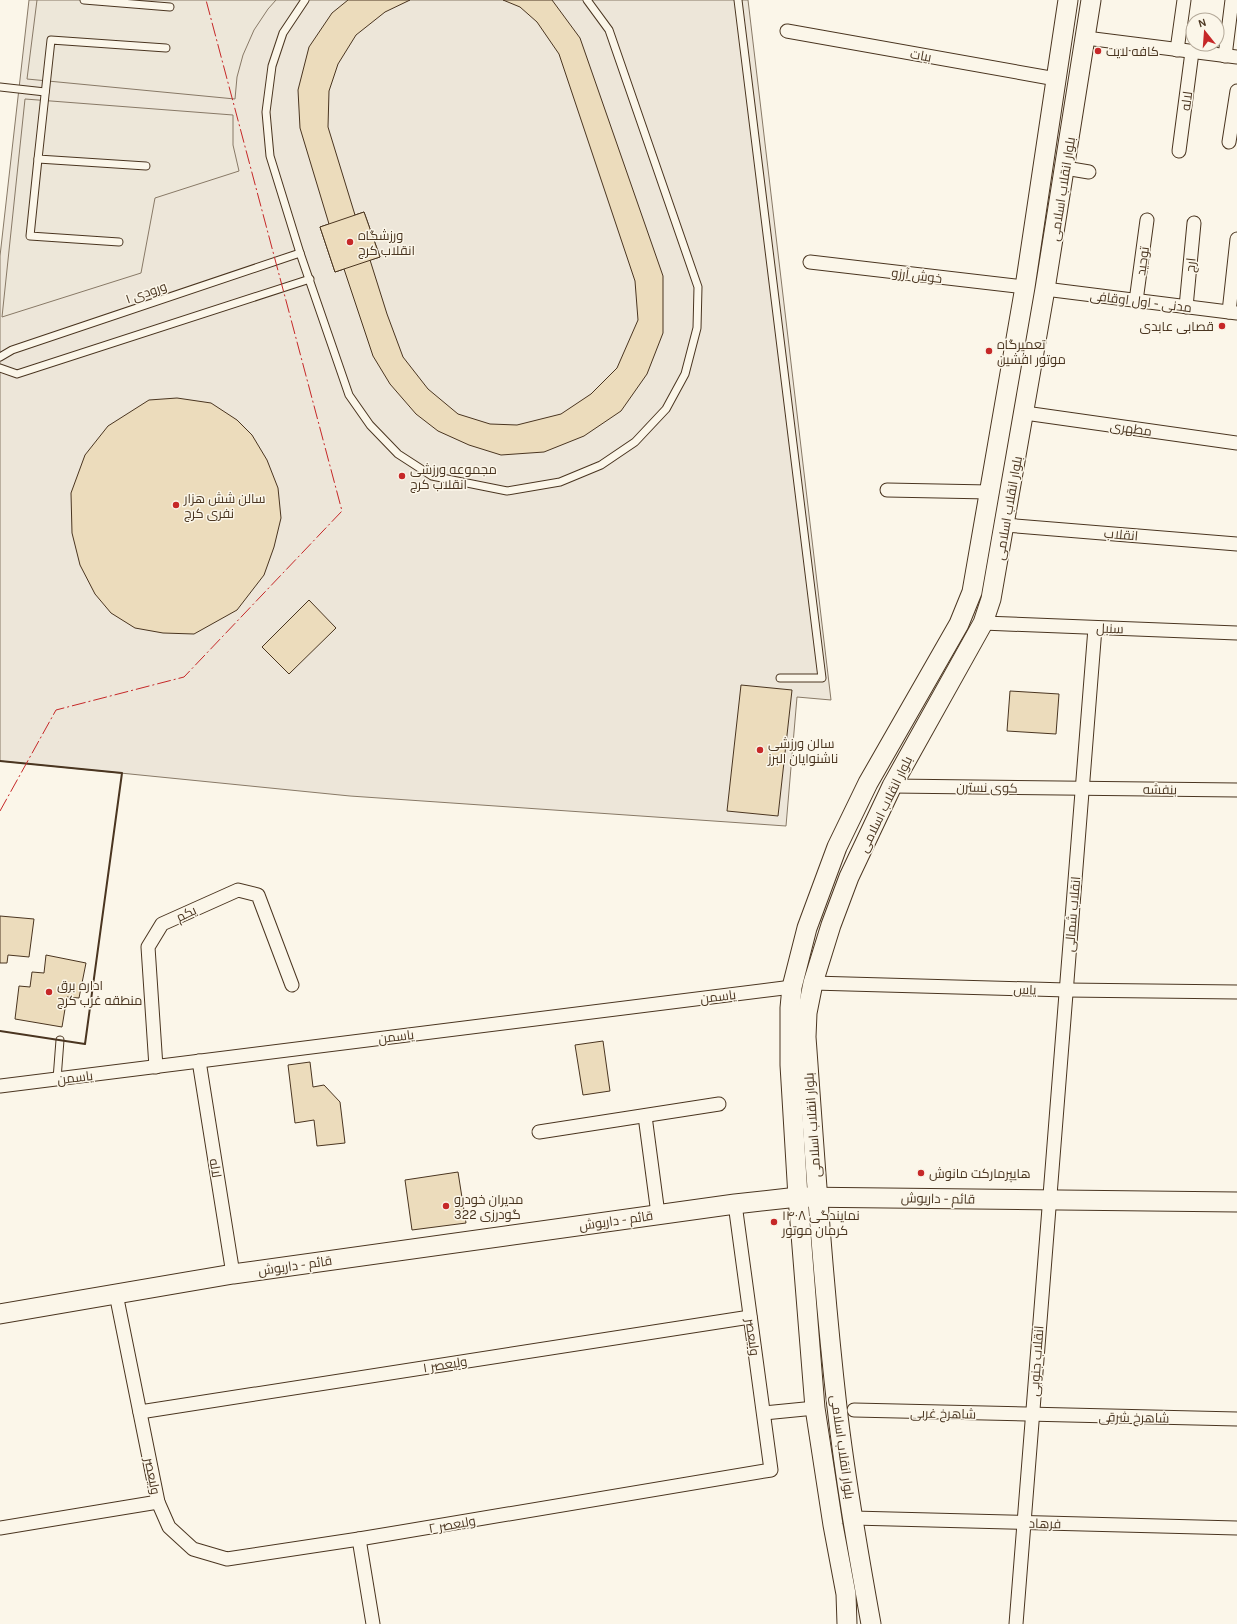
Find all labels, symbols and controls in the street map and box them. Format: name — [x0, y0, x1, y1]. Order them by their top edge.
north arrow — [1185, 12, 1225, 52]
text: N — [1197, 16, 1208, 30]
place label: کافه لایت — [1106, 44, 1159, 59]
street label: بیات — [909, 46, 933, 65]
marker: کافه لایت — [1093, 46, 1103, 56]
street label: لاله — [1178, 90, 1195, 112]
street label: بلوار انقلاب اسلامی — [1047, 136, 1078, 242]
place label: ورزشگاه انقلاب کرج — [358, 228, 415, 259]
marker: ورزشگاه انقلاب کرج — [345, 237, 355, 247]
street label: توحید — [1133, 245, 1152, 276]
street label: ارج — [1182, 257, 1200, 273]
street label: خوش آرزو — [891, 265, 943, 286]
street label: ورودی ۱ — [124, 278, 169, 307]
street label: مدنی - اول اوقافی — [1089, 288, 1193, 316]
place label: قصابی عابدی — [1140, 319, 1214, 334]
marker: قصابی عابدی — [1217, 321, 1227, 331]
place label: تعمیرگاه موتور افشین — [997, 337, 1066, 367]
marker: تعمیرگاه موتور افشین — [984, 346, 994, 356]
street label: مطهری — [1109, 418, 1153, 439]
street label: بلوار انقلاب اسلامی — [992, 455, 1025, 561]
place label: مجموعه ورزشی انقلاب کرج — [410, 462, 497, 493]
marker: مجموعه ورزشی انقلاب کرج — [397, 471, 407, 481]
place label: سالن شش هزار نفری کرج — [183, 491, 266, 522]
marker: سالن شش هزار نفری کرج — [171, 500, 181, 510]
street label: انقلاب — [1103, 526, 1139, 543]
street label: سنبل — [1096, 621, 1124, 636]
place label: سالن ورزشی ناشنوایان البرز — [767, 736, 838, 766]
marker: سالن ورزشی ناشنوایان البرز — [755, 745, 765, 755]
street label: بلوار انقلاب اسلامی — [856, 754, 915, 855]
street label: کوی نسترن — [956, 779, 1018, 796]
street label: بنفشه — [1143, 782, 1177, 797]
street label: انقلاب شمالی — [1062, 876, 1083, 952]
street label: یکم — [174, 902, 200, 926]
place label: اداره برق منطقه غرب کرج — [57, 978, 142, 1009]
street label: یاس — [1013, 982, 1037, 997]
marker: اداره برق منطقه غرب کرج — [44, 987, 54, 997]
street label: یاسمن — [699, 987, 737, 1006]
street label: یاسمن — [377, 1027, 415, 1046]
street label: یاسمن — [56, 1068, 94, 1087]
street label: بلوار انقلاب اسلامی — [801, 1072, 824, 1178]
street label: لاله — [207, 1157, 224, 1179]
place label: هایپرمارکت مانوش — [929, 1166, 1031, 1183]
marker: هایپرمارکت مانوش — [916, 1168, 926, 1178]
street label: قائم - داریوش — [901, 1190, 975, 1209]
place label: مدیران خودرو گودرزی 322 — [454, 1192, 523, 1222]
marker: مدیران خودرو گودرزی 322 — [441, 1201, 451, 1211]
street label: قائم - داریوش — [578, 1208, 654, 1235]
place label: نمایندگی ۱۴۰۸ کرمان موتور — [781, 1208, 860, 1238]
marker: نمایندگی ۱۴۰۸ کرمان موتور — [769, 1217, 779, 1227]
street label: قائم - داریوش — [257, 1253, 333, 1280]
street label: ولیعصر — [742, 1317, 763, 1357]
street label: انقلاب جنوبی — [1027, 1325, 1046, 1397]
street label: ولیعصر ۱ — [422, 1354, 468, 1375]
street label: بلوار انقلاب اسلامی — [828, 1394, 857, 1500]
street label: شاهرخ غربی — [910, 1405, 976, 1423]
street label: شاهرخ شرقی — [1098, 1409, 1169, 1427]
street label: ولیعصر — [141, 1455, 163, 1496]
street label: ولیعصر ۲ — [428, 1513, 477, 1536]
street label: فرهاد — [1029, 1516, 1061, 1531]

